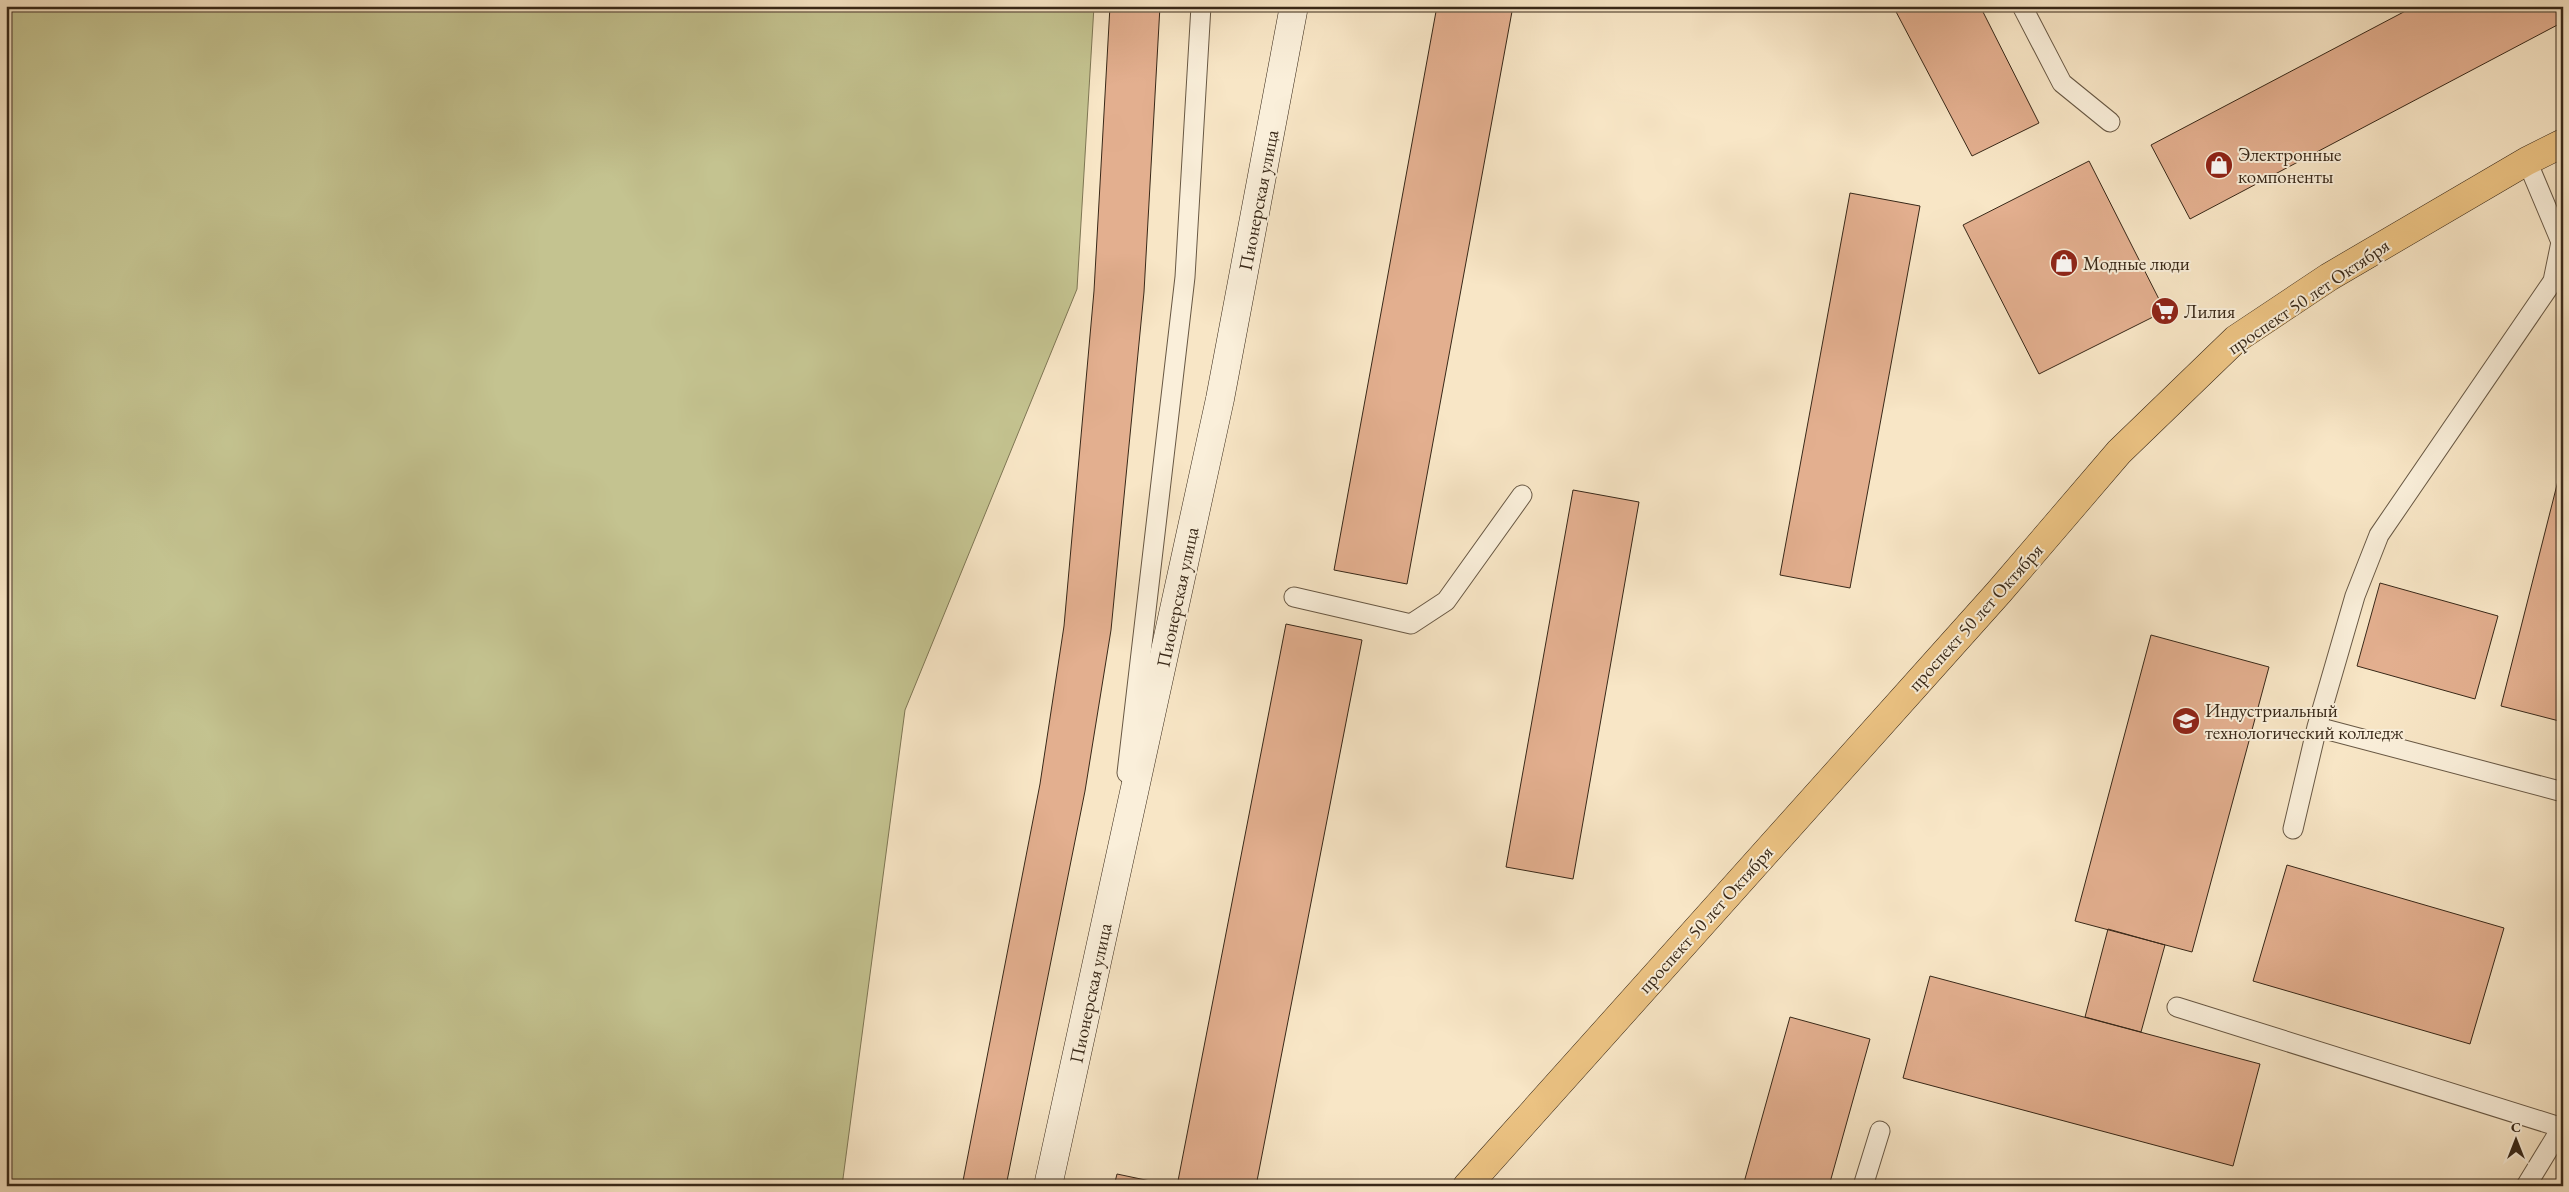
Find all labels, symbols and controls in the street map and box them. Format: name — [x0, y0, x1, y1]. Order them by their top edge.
street label: Пионерская улица — [1233, 127, 1284, 273]
place label: Электронные компоненты — [2238, 142, 2341, 189]
shop icon: Электронные компоненты — [2204, 150, 2234, 180]
street label: проспект 50 лет Октября — [2222, 232, 2395, 360]
shop icon: Модные люди — [2049, 248, 2079, 278]
place label: Модные люди — [2083, 251, 2190, 276]
supermarket icon: Лилия — [2150, 296, 2180, 326]
place label: Лилия — [2184, 299, 2236, 324]
street label: Пионерская улица — [1150, 524, 1205, 670]
street label: проспект 50 лет Октября — [1902, 538, 2049, 697]
place label: Индустриальный технологический колледж — [2205, 698, 2404, 745]
school or university icon: Индустриальный технологический колледж — [2171, 706, 2201, 736]
street label: проспект 50 лет Октября — [1632, 840, 1779, 999]
street label: Пионерская улица — [1063, 920, 1118, 1066]
north arrow — [2492, 1114, 2542, 1164]
text: С — [2511, 1118, 2521, 1136]

